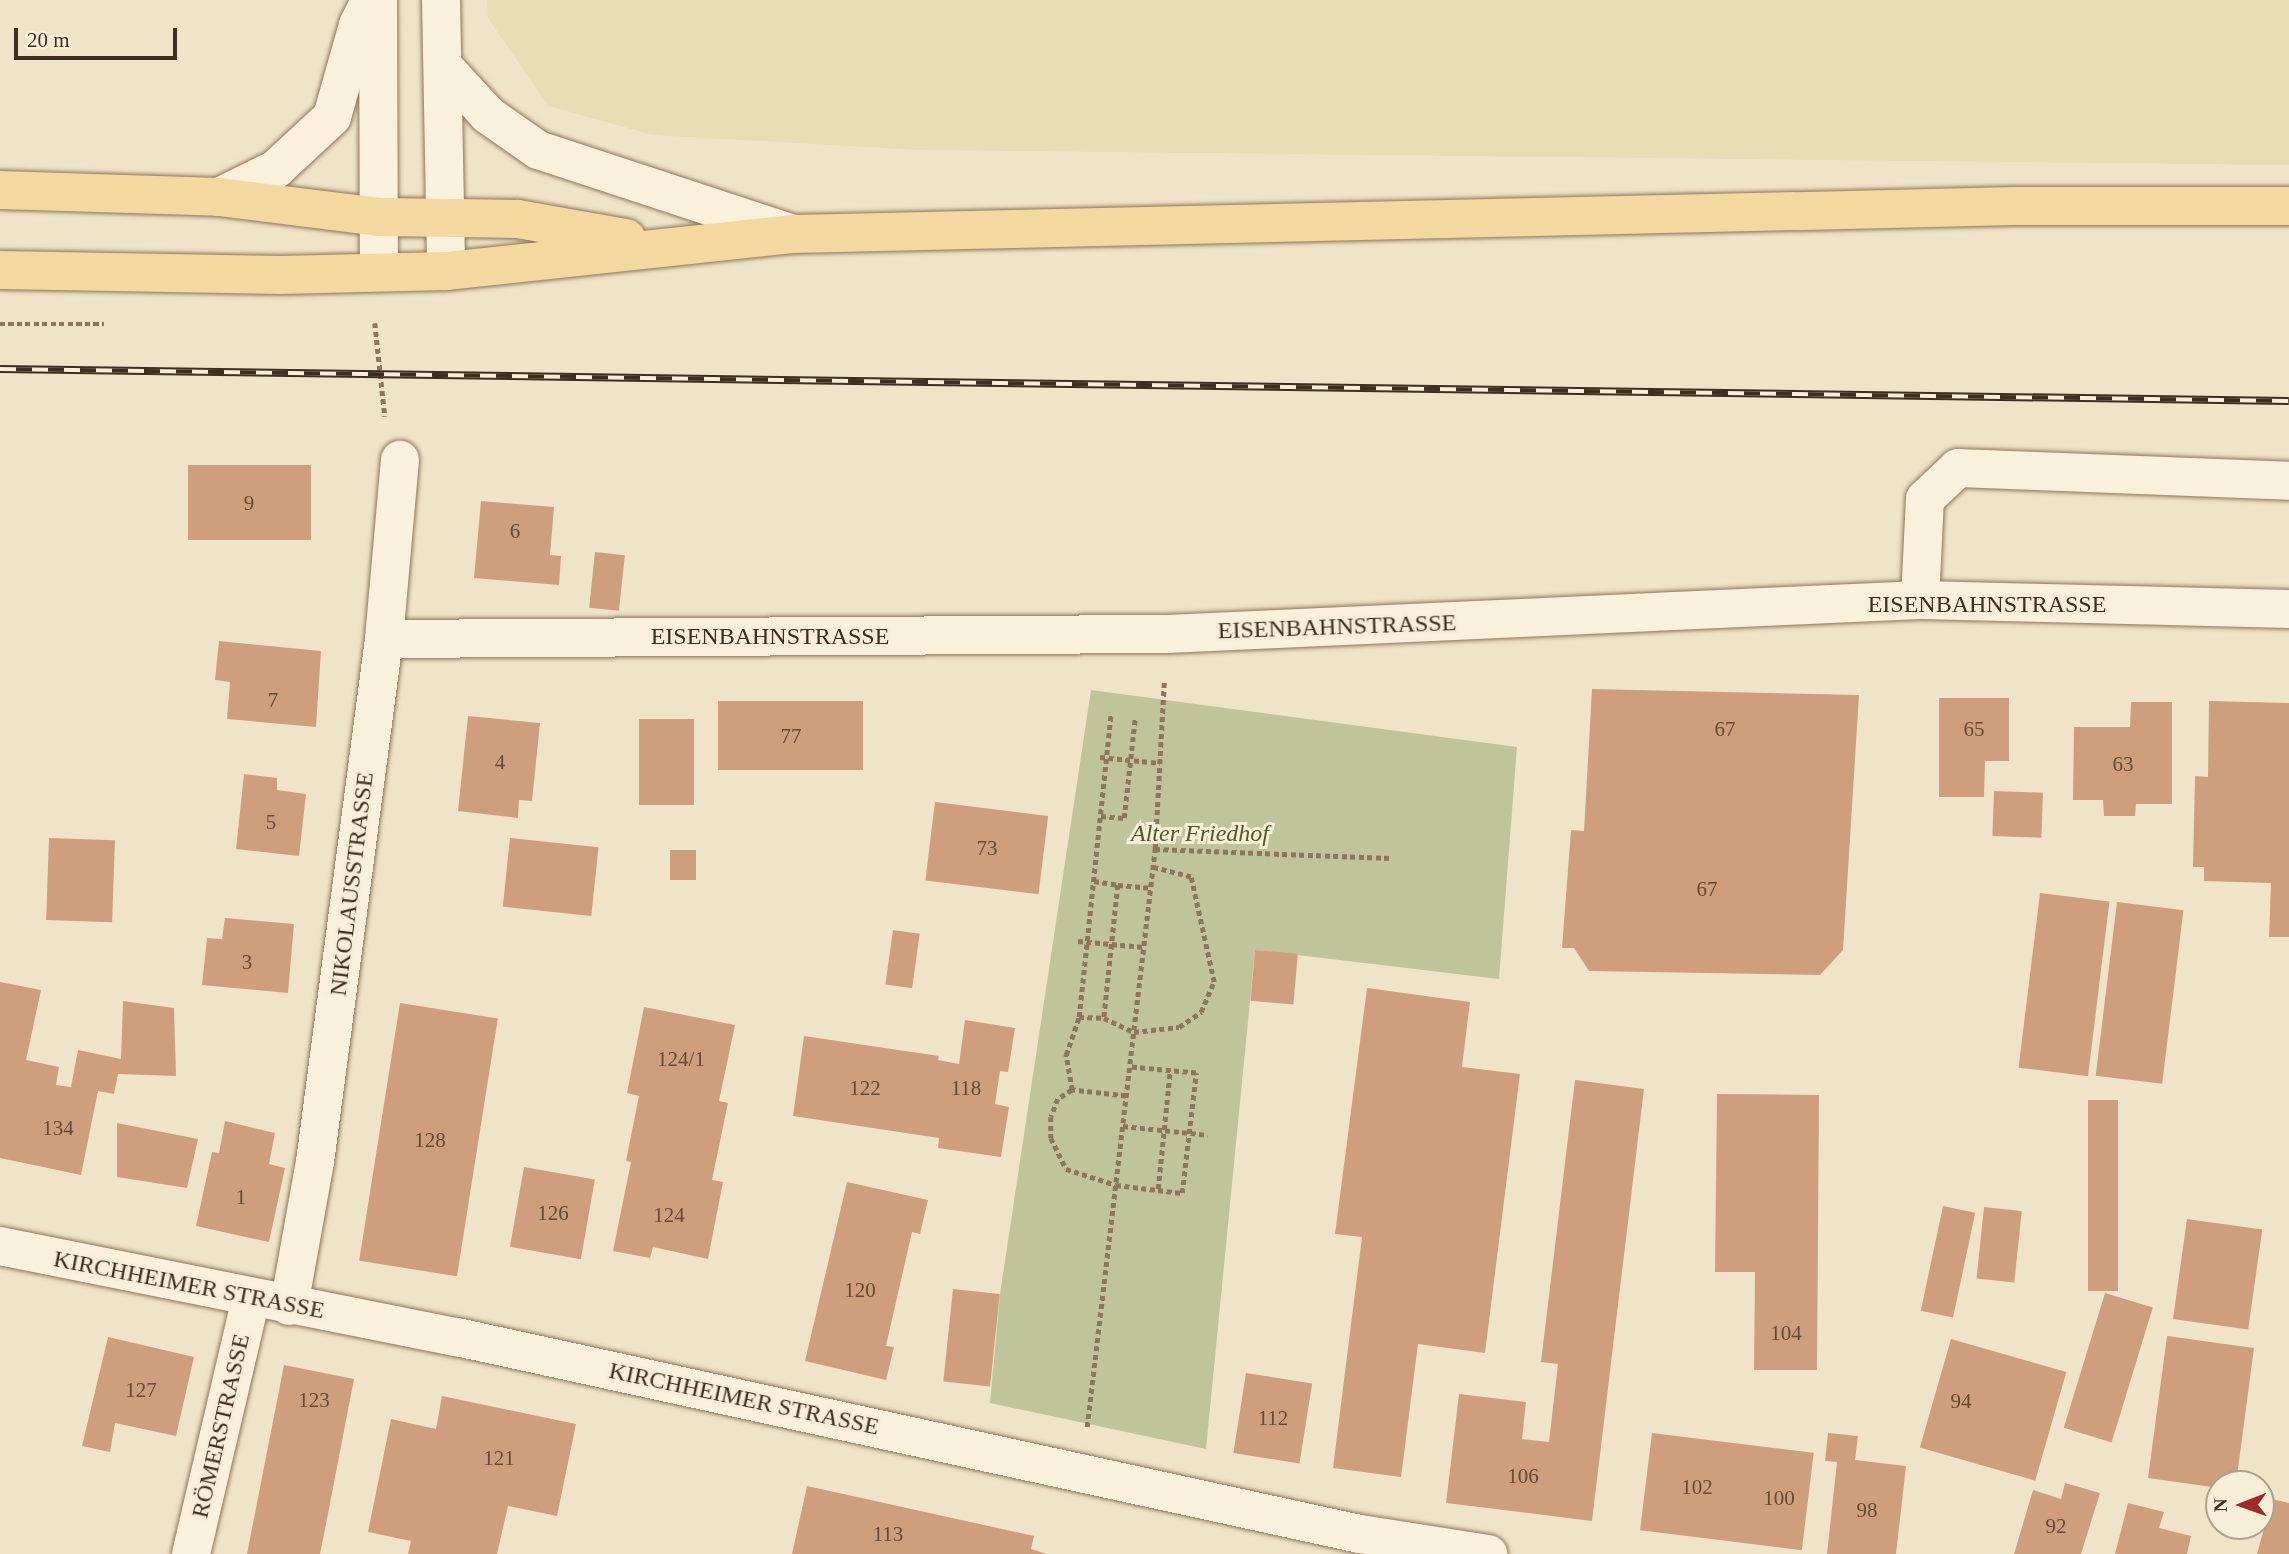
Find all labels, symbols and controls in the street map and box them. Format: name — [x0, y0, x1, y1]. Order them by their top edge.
scale bar — [18, 14, 180, 58]
text: 20 m — [27, 28, 70, 52]
house number: 9 — [244, 490, 254, 516]
house number: 6 — [510, 518, 520, 544]
street label: EISENBAHNSTRASSE — [1868, 591, 2106, 619]
street label: EISENBAHNSTRASSE — [1217, 608, 1457, 646]
street label: EISENBAHNSTRASSE — [651, 623, 889, 651]
house number: 7 — [268, 687, 278, 713]
house number: 67 — [1714, 716, 1736, 742]
house number: 65 — [1964, 716, 1984, 742]
house number: 77 — [780, 723, 802, 749]
house number: 4 — [495, 749, 505, 775]
house number: 63 — [2112, 751, 2134, 777]
street label: NIKOLAUSSTRASSE — [324, 770, 380, 998]
house number: 5 — [266, 809, 276, 835]
park label: Alter Friedhof — [1131, 820, 1269, 848]
house number: 73 — [976, 835, 998, 861]
house number: 67 — [1696, 876, 1718, 902]
house number: 3 — [242, 949, 252, 975]
house number: 124/1 — [657, 1046, 705, 1072]
house number: 122 — [849, 1075, 881, 1101]
house number: 118 — [951, 1075, 981, 1101]
house number: 134 — [42, 1115, 74, 1141]
house number: 128 — [414, 1127, 446, 1153]
house number: 1 — [236, 1184, 246, 1210]
house number: 126 — [537, 1200, 569, 1226]
house number: 124 — [653, 1202, 685, 1228]
street label: KIRCHHEIMER STRASSE — [51, 1245, 327, 1325]
house number: 120 — [844, 1277, 876, 1303]
house number: 104 — [1770, 1320, 1802, 1346]
street label: RÖMERSTRASSE — [186, 1331, 256, 1521]
street label: KIRCHHEIMER STRASSE — [606, 1356, 882, 1442]
house number: 127 — [125, 1377, 157, 1403]
house number: 123 — [298, 1387, 330, 1413]
house number: 94 — [1951, 1388, 1972, 1414]
house number: 112 — [1258, 1405, 1288, 1431]
house number: 121 — [483, 1445, 515, 1471]
house number: 106 — [1507, 1463, 1539, 1489]
north arrow — [2205, 1470, 2275, 1540]
house number: 102 — [1681, 1474, 1713, 1500]
house number: 100 — [1763, 1485, 1795, 1511]
house number: 98 — [1856, 1497, 1878, 1523]
text: N — [2210, 1498, 2231, 1512]
house number: 92 — [2046, 1513, 2066, 1539]
house number: 113 — [873, 1521, 903, 1547]

